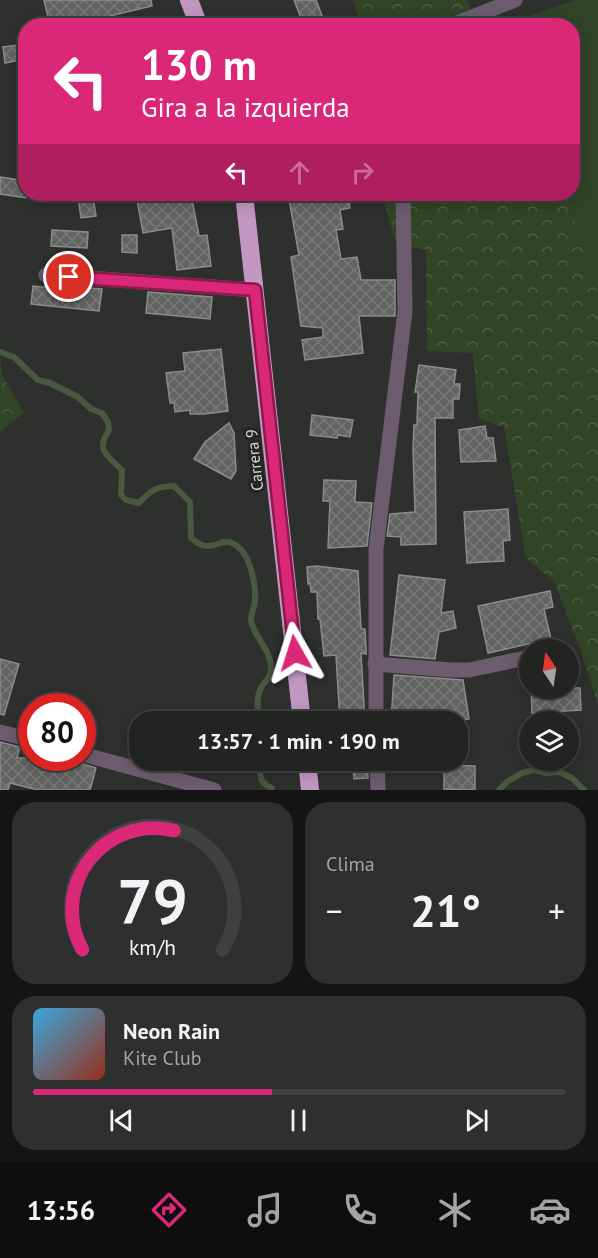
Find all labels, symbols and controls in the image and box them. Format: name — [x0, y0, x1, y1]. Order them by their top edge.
text: 130 m — [141, 37, 257, 92]
icon: left — [42, 42, 120, 120]
text: Gira a la izquierda — [141, 90, 350, 124]
icon: left — [220, 156, 253, 189]
icon: ahead — [283, 156, 316, 189]
icon: right — [346, 156, 379, 189]
pin — [43, 251, 94, 302]
icon: arrive — [52, 260, 85, 293]
street label: Carrera 9 — [241, 428, 267, 492]
position arrow — [263, 621, 327, 685]
north arrow — [519, 639, 579, 699]
map controls — [519, 639, 579, 771]
speed limit sign: 80 — [18, 693, 96, 771]
button: layers — [519, 711, 579, 771]
text: 13:57 · 1 min · 190 m — [197, 727, 400, 755]
text: Clima — [326, 851, 375, 877]
text: 79 — [117, 860, 188, 941]
text: 21° — [410, 881, 481, 939]
text: − — [326, 889, 343, 932]
text: + — [548, 889, 565, 932]
text: km/h — [129, 933, 176, 961]
text: Neon Rain — [123, 1017, 220, 1045]
text: Kite Club — [123, 1045, 201, 1071]
icon: previous — [105, 1104, 138, 1137]
icon: pause — [282, 1104, 315, 1137]
icon: next — [460, 1104, 493, 1137]
icon: directions — [148, 1189, 190, 1231]
icon: music — [244, 1189, 286, 1231]
icon: phone — [339, 1189, 381, 1231]
icon: climate — [434, 1189, 476, 1231]
icon: car — [529, 1189, 571, 1231]
text: 13:56 — [27, 1193, 95, 1227]

